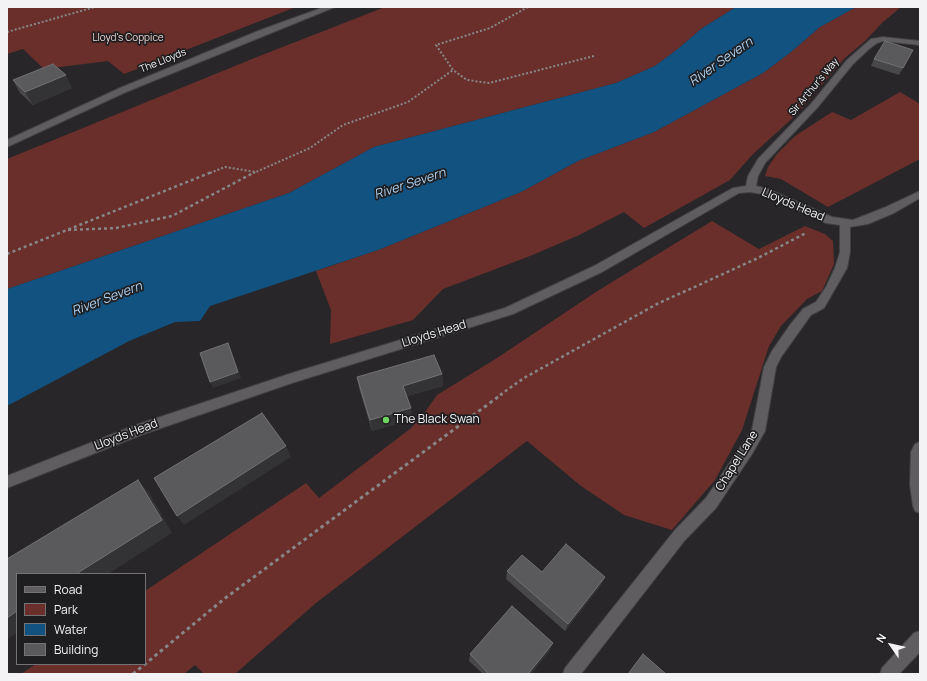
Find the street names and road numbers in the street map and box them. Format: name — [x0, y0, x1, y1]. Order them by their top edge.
street label: The Lloyds — [138, 46, 188, 76]
street label: Sir Arthur's Way — [786, 56, 842, 118]
street label: Lloyds Head — [760, 185, 826, 225]
street label: Lloyds Head — [400, 317, 468, 351]
street label: Lloyds Head — [92, 416, 160, 454]
street label: Chapel Lane — [713, 428, 761, 494]

